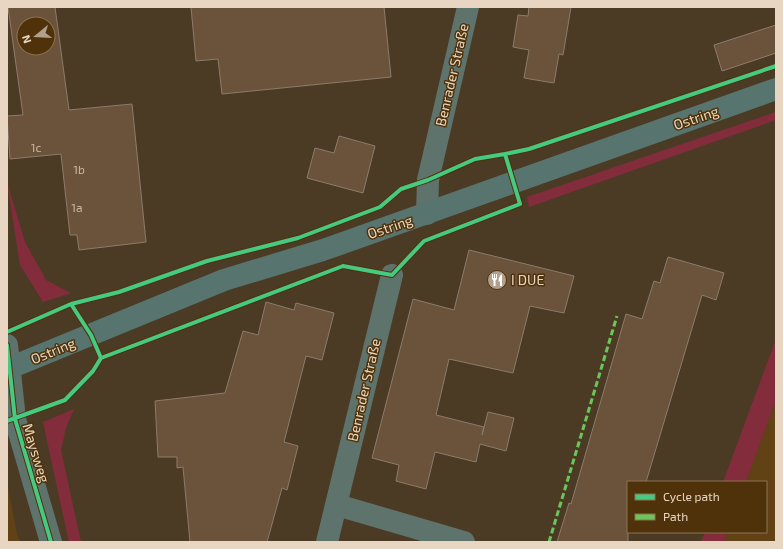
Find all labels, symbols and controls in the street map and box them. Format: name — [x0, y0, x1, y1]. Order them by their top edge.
north arrow — [16, 16, 56, 56]
street label: Benrader Straße — [431, 22, 472, 128]
text: N — [19, 33, 33, 45]
street label: Ostring — [671, 102, 721, 133]
house number: 1c — [31, 140, 41, 154]
house number: 1b — [73, 162, 85, 176]
house number: 1a — [71, 200, 83, 214]
street label: Ostring — [365, 211, 415, 242]
restaurant icon: I DUE — [486, 269, 508, 291]
place label: I DUE — [511, 271, 544, 288]
street label: Ostring — [28, 334, 78, 367]
street label: Benrader Straße — [343, 337, 384, 443]
street label: Maysweg — [19, 421, 54, 485]
legend — [627, 481, 767, 533]
text: Cycle path — [663, 489, 720, 503]
text: Path — [663, 509, 688, 523]

